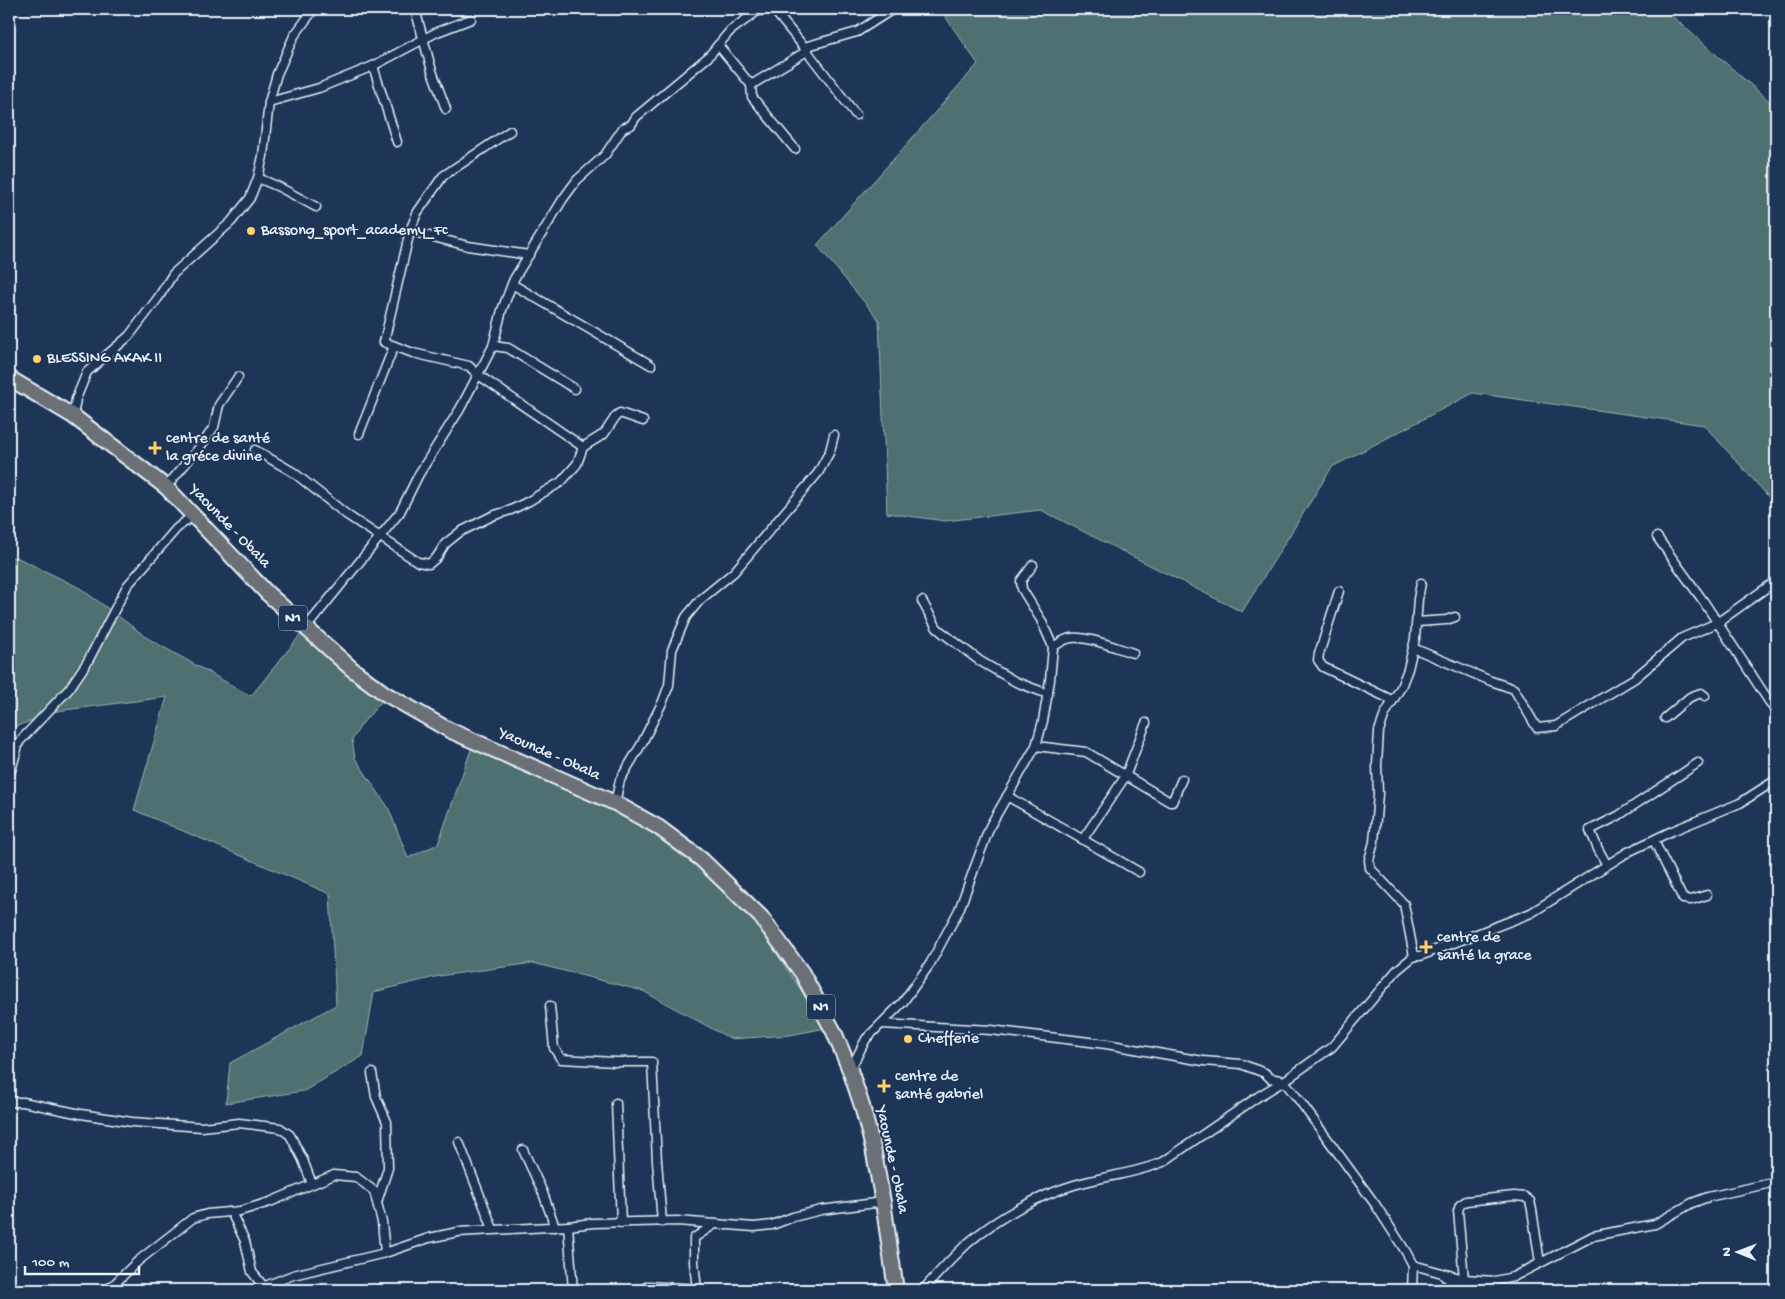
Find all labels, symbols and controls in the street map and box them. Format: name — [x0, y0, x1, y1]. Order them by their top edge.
place label: Bassong_sport_academy_Fc — [260, 222, 448, 241]
marker: Bassong_sport_academy_Fc — [245, 225, 257, 237]
place label: BLESSING AKAK II — [46, 350, 162, 369]
marker: BLESSING AKAK II — [31, 353, 43, 365]
place label: centre de santé la gréce divine — [166, 430, 271, 467]
marker: centre de santé la gréce divine — [148, 441, 162, 455]
street label: Yaounde - Obala — [183, 480, 275, 574]
road number: N1 — [279, 606, 307, 630]
street label: Yaounde - Obala — [493, 723, 604, 786]
place label: centre de santé la grace — [1437, 929, 1532, 966]
marker: centre de santé la grace — [1419, 940, 1433, 954]
road number: N1 — [807, 994, 835, 1020]
place label: Chefferie — [918, 1030, 980, 1049]
marker: Chefferie — [902, 1033, 914, 1045]
place label: centre de santé gabriel — [895, 1068, 983, 1105]
marker: centre de santé gabriel — [877, 1079, 891, 1093]
street label: Yaounde - Obala — [870, 1103, 912, 1217]
north arrow — [1712, 1226, 1762, 1276]
scale bar — [25, 1244, 139, 1276]
text: N — [1719, 1247, 1736, 1257]
text: 100 m — [31, 1254, 70, 1272]

